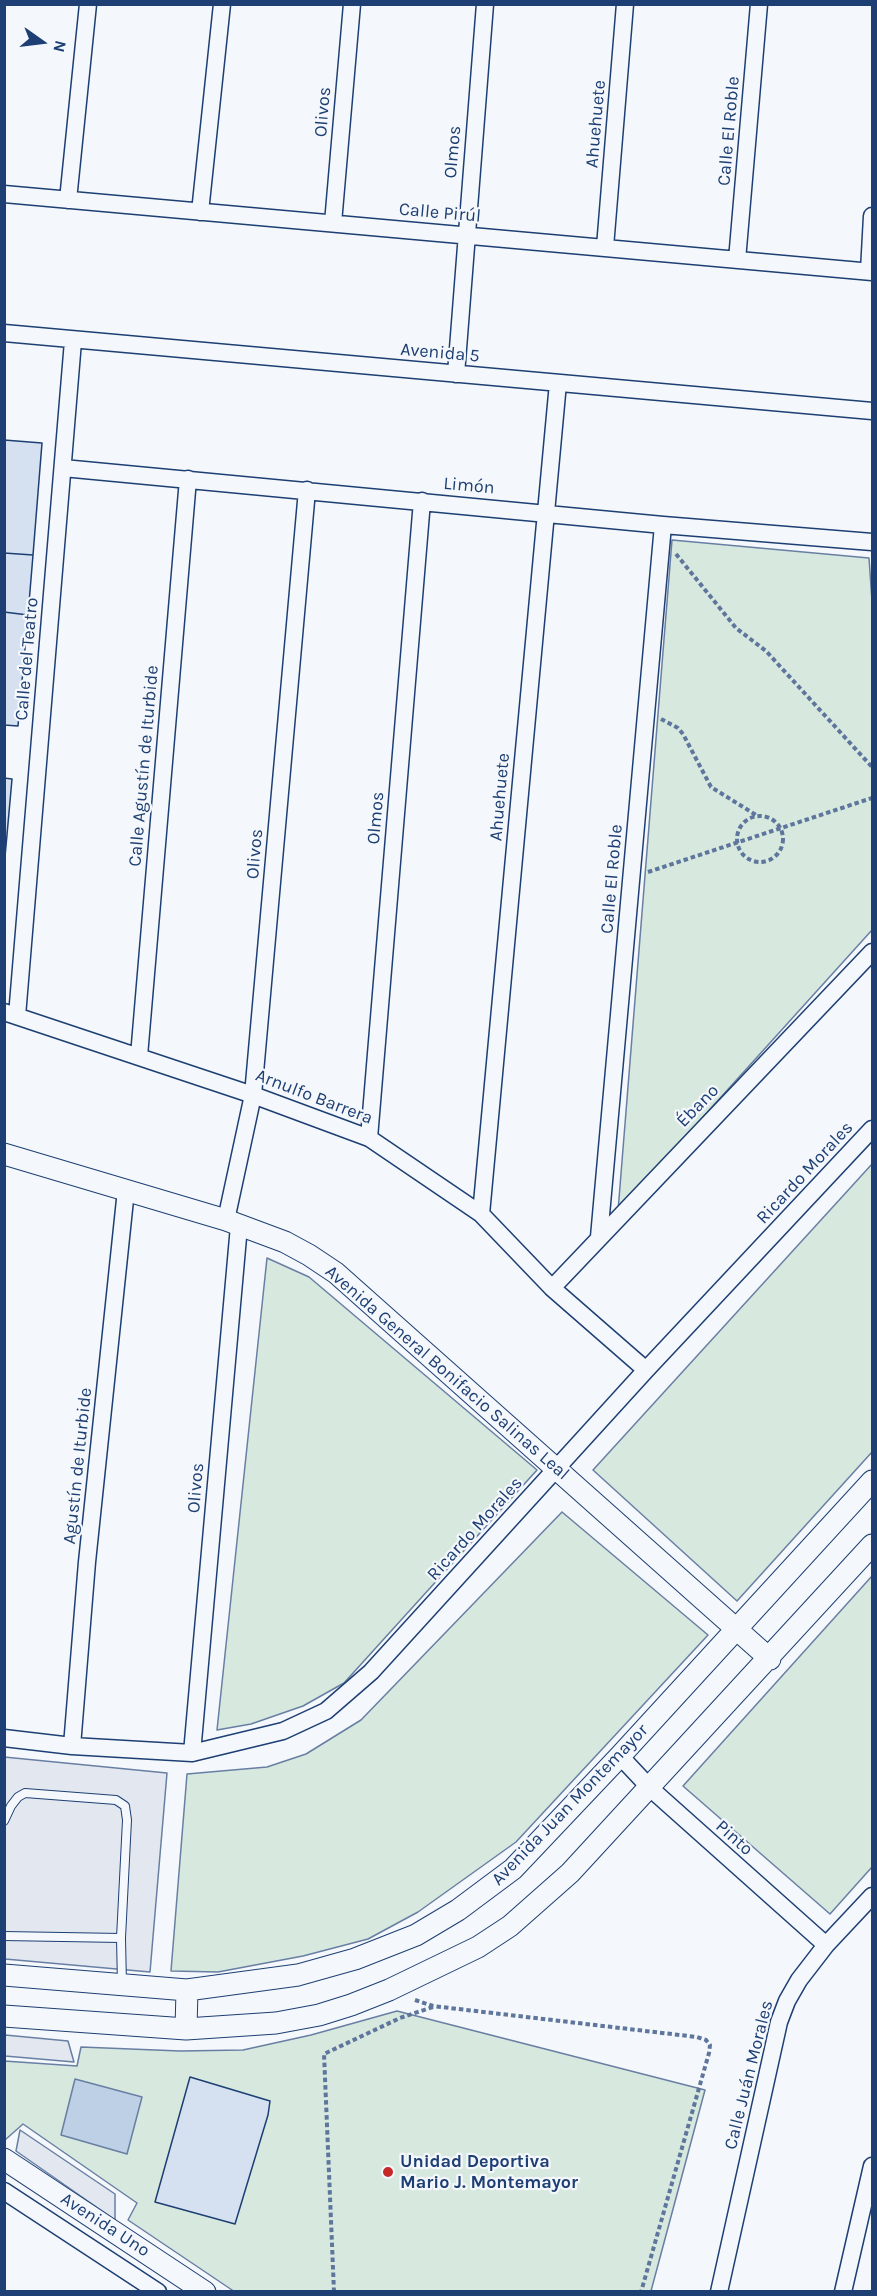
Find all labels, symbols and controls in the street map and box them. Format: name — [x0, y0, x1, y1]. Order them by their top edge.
north arrow — [12, 12, 72, 72]
text: N — [49, 39, 71, 54]
street label: Calle El Roble — [713, 75, 745, 187]
street label: Ahuehuete — [581, 79, 611, 169]
street label: Olivos — [310, 86, 336, 138]
street label: Olmos — [440, 125, 466, 179]
street label: Calle Pirúl — [398, 199, 482, 227]
street label: Avenida 5 — [399, 339, 481, 367]
street label: Limón — [442, 473, 496, 499]
street label: Calle del Teatro — [11, 596, 43, 722]
street label: Calle Agustín de Iturbide — [124, 664, 164, 868]
street label: Ahuehuete — [485, 752, 515, 842]
street label: Olmos — [363, 791, 389, 845]
street label: Calle El Roble — [596, 823, 628, 935]
street label: Olivos — [242, 828, 268, 880]
street label: Arnulfo Barrera — [252, 1065, 376, 1129]
street label: Ébano — [672, 1080, 724, 1132]
street label: Ricardo Morales — [752, 1117, 858, 1229]
street label: Avenida General Bonifacio Salinas Leal — [321, 1261, 573, 1485]
street label: Agustín de Iturbide — [59, 1387, 97, 1545]
street label: Olivos — [183, 1462, 209, 1514]
street label: Ricardo Morales — [423, 1473, 527, 1585]
street label: Avenida Juan Montemayor — [487, 1720, 653, 1890]
street label: Pinto — [711, 1816, 757, 1860]
street label: Calle Juán Morales — [720, 1998, 778, 2152]
place label: Unidad Deportiva Mario J. Montemayor — [400, 2151, 578, 2194]
marker: Unidad Deportiva Mario J. Montemayor — [381, 2165, 395, 2179]
street label: Avenida Uno — [56, 2188, 154, 2262]

